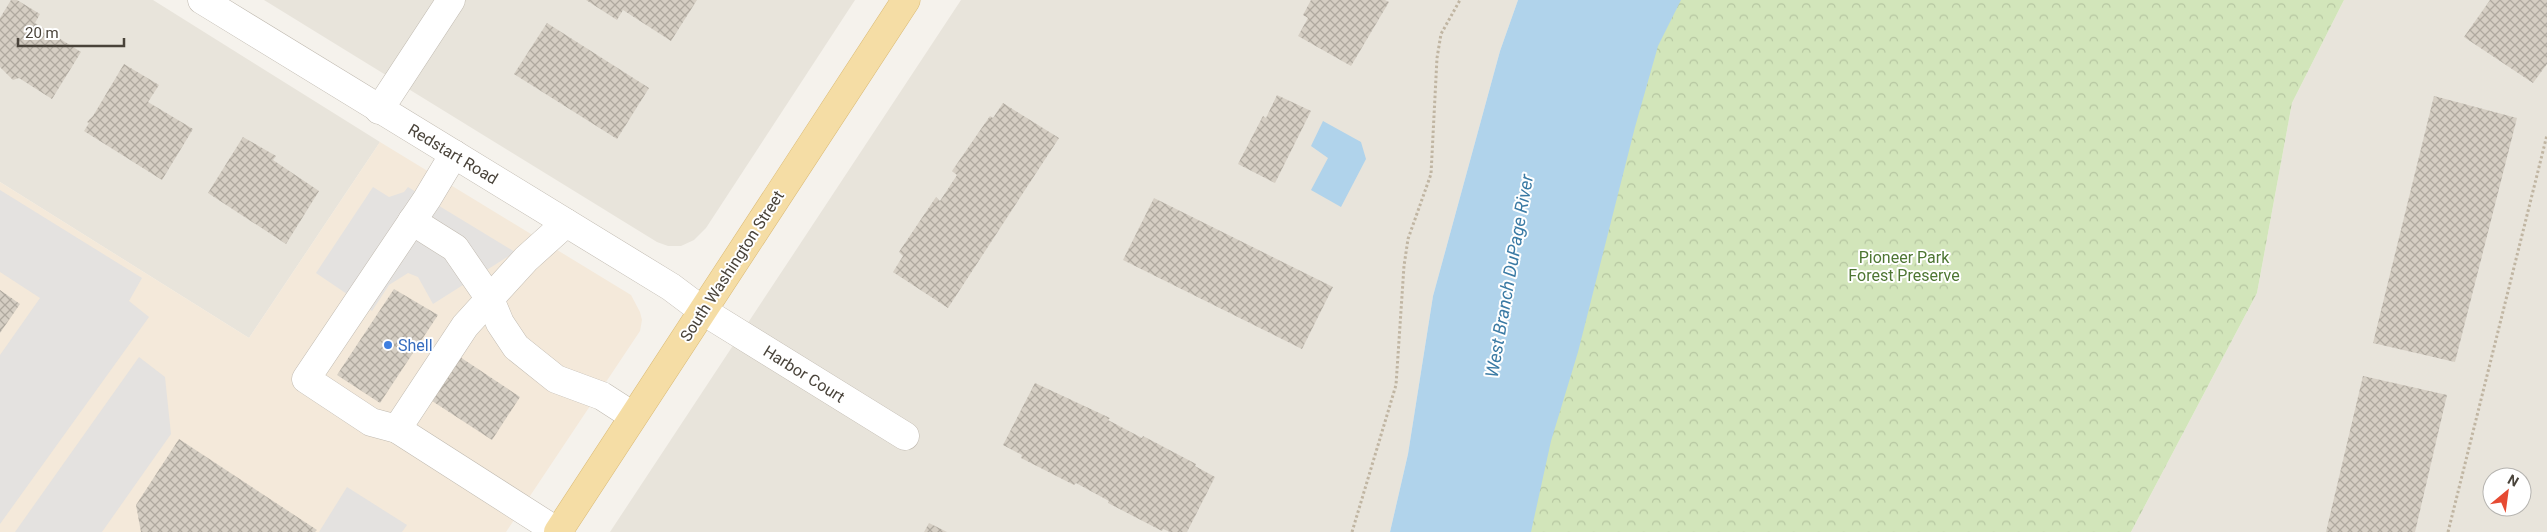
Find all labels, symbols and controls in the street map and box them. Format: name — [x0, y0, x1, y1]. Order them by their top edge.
scale bar — [18, 15, 124, 47]
text: 20 m — [25, 24, 59, 42]
street label: Redstart Road — [405, 120, 501, 188]
water label: West Branch DuPage River — [1481, 172, 1537, 379]
street label: South Washington Street — [676, 187, 788, 345]
park label: Pioneer Park Forest Preserve — [1848, 248, 1960, 285]
place label: Shell — [398, 336, 433, 355]
marker: Shell — [382, 339, 394, 351]
street label: Harbor Court — [760, 341, 848, 407]
north arrow — [2482, 467, 2532, 517]
text: N — [2505, 471, 2522, 490]

